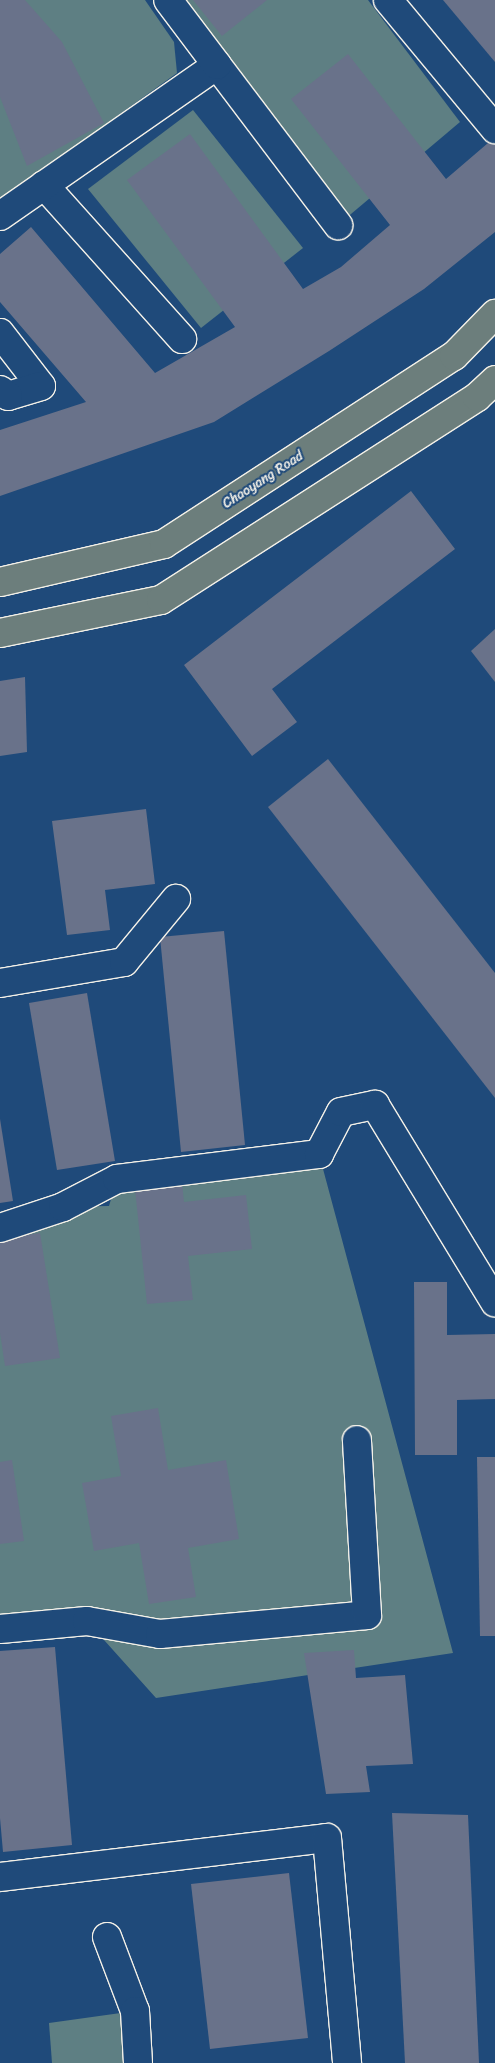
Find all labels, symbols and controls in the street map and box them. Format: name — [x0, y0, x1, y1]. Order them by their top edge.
street label: Chaoyang Road — [219, 448, 307, 512]

